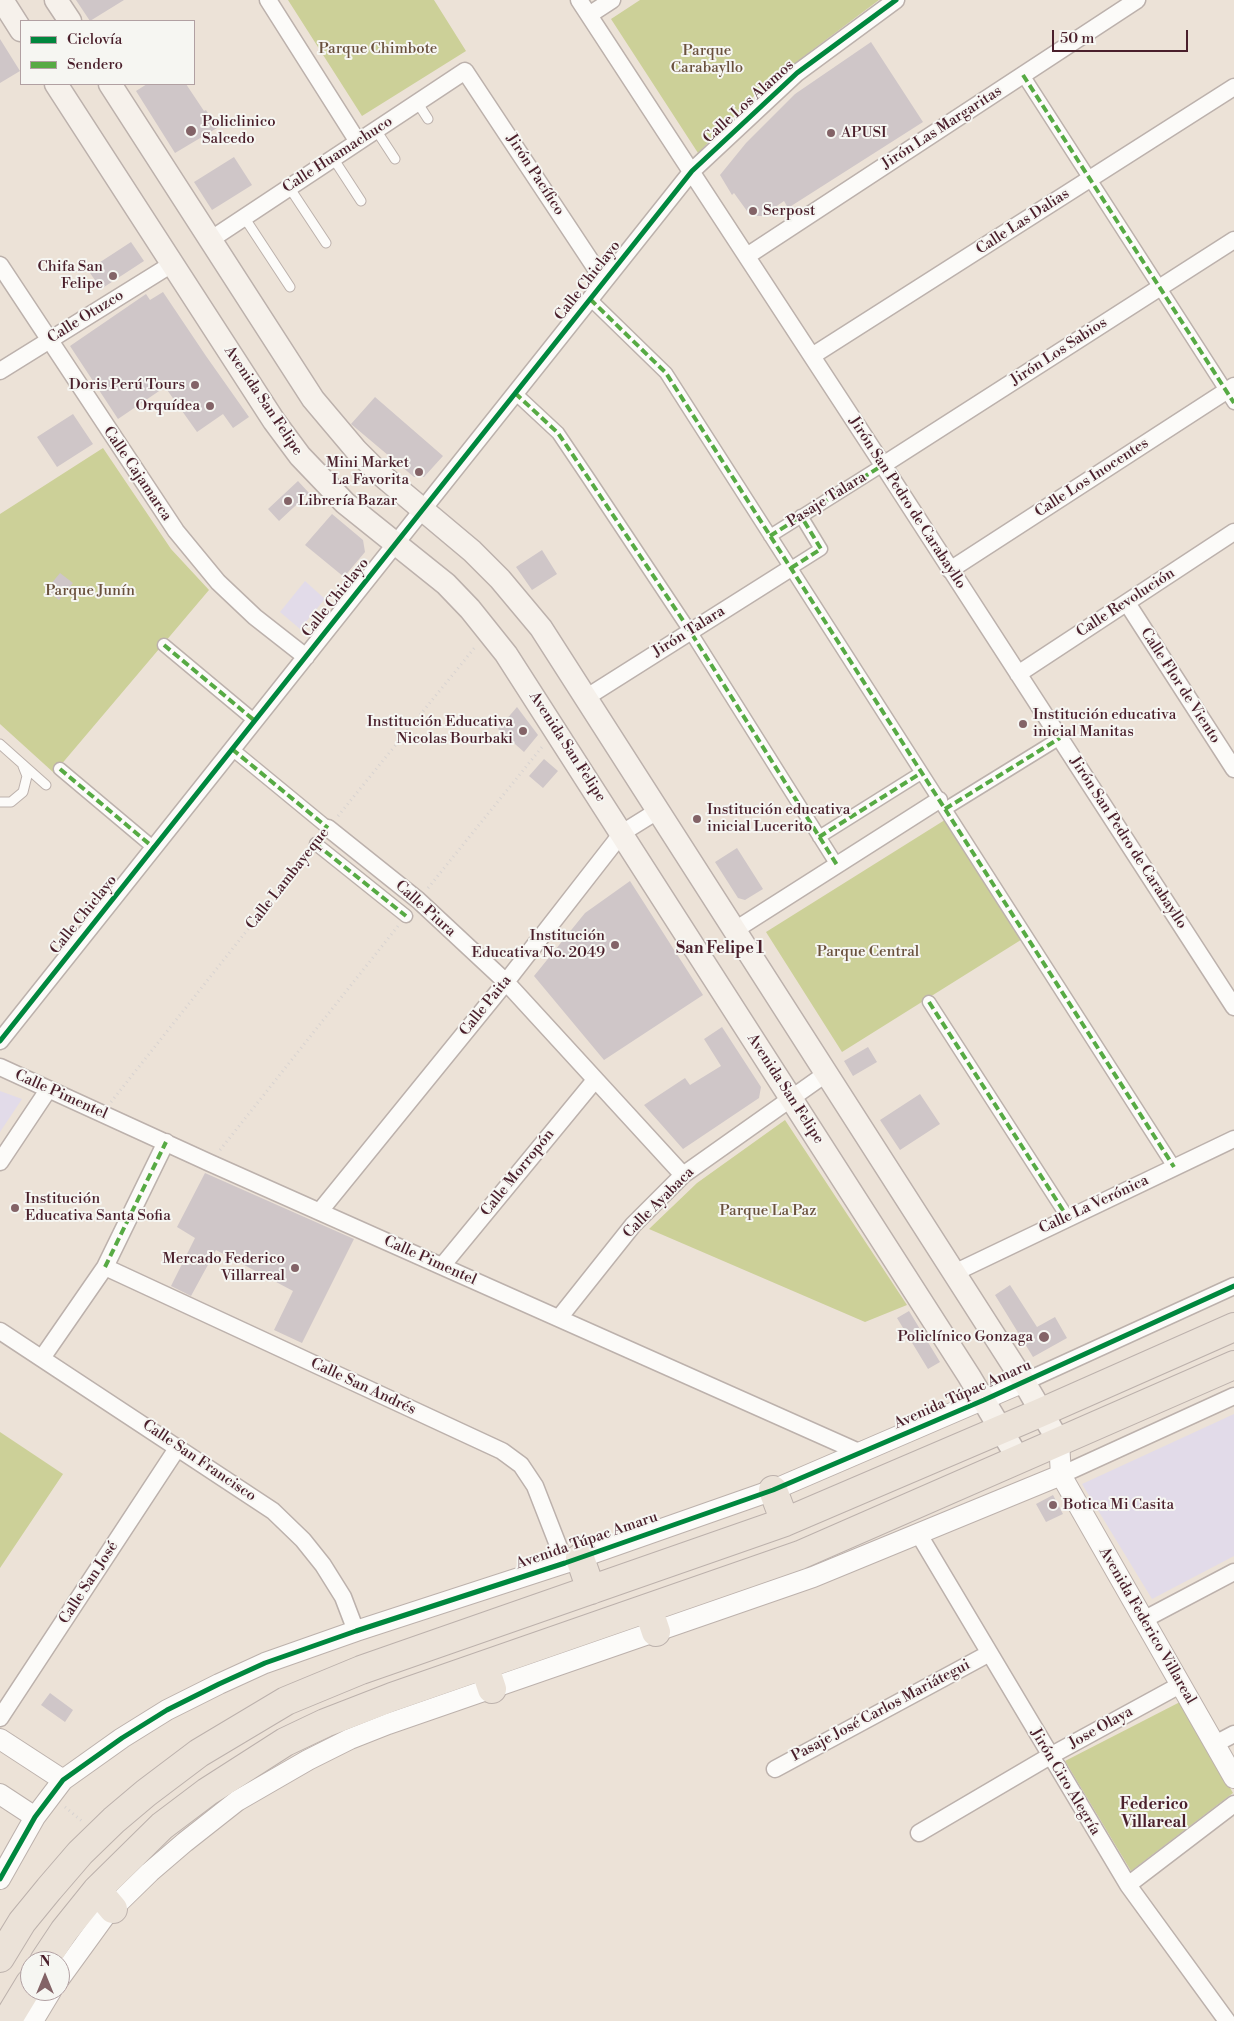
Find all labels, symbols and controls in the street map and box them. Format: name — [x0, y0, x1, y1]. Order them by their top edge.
legend — [20, 20, 195, 85]
scale bar — [1054, 20, 1190, 52]
text: 50 m — [1060, 29, 1094, 48]
text: Ciclovía — [67, 30, 122, 49]
park label: Parque Chimbote — [319, 40, 437, 58]
park label: Parque Carabayllo — [671, 42, 743, 77]
text: Sendero — [67, 55, 123, 74]
street label: Calle Los Alamos — [700, 57, 798, 147]
street label: Jirón Las Margaritas — [879, 82, 1005, 174]
place label: Policlinico Salcedo — [202, 113, 276, 148]
street label: Calle Huamachuco — [280, 113, 396, 197]
marker: Policlinico Salcedo — [184, 124, 198, 138]
place label: APUSI — [841, 124, 887, 142]
marker: APUSI — [825, 127, 837, 139]
street label: Jirón Pacífico — [502, 131, 568, 219]
street label: Calle Las Dalias — [973, 185, 1073, 259]
place label: Serpost — [763, 202, 815, 220]
marker: Serpost — [747, 205, 759, 217]
street label: Calle Chiclayo — [551, 237, 625, 325]
place label: Chifa San Felipe — [38, 258, 103, 293]
marker: Chifa San Felipe — [107, 270, 119, 282]
street label: Calle Otuzco — [45, 287, 127, 347]
street label: Jirón Los Sabios — [1007, 314, 1111, 390]
street label: Avenida San Felipe — [220, 343, 306, 459]
place label: Doris Perú Tours — [69, 376, 185, 394]
marker: Doris Perú Tours — [189, 379, 201, 391]
place label: Orquídea — [135, 397, 200, 415]
marker: Orquídea — [204, 400, 216, 412]
street label: Jirón San Pedro de Carabayllo — [845, 413, 969, 593]
street label: Calle Cajamarca — [99, 423, 175, 525]
street label: Calle Los Inocentes — [1032, 435, 1152, 521]
place label: Mini Market La Favorita — [326, 454, 409, 489]
marker: Mini Market La Favorita — [413, 466, 425, 478]
street label: Pasaje Talara — [784, 469, 870, 531]
place label: Librería Bazar — [298, 492, 397, 510]
marker: Librería Bazar — [282, 495, 294, 507]
street label: Calle Chiclayo — [299, 555, 373, 641]
street label: Calle Revolución — [1073, 565, 1179, 641]
park label: Parque Junín — [45, 582, 135, 600]
street label: Jirón Talara — [649, 603, 729, 661]
street label: Calle Flor de Viento — [1136, 625, 1224, 747]
street label: Avenida San Felipe — [525, 689, 609, 805]
place label: Institución educativa inicial Manitas — [1033, 706, 1176, 741]
place label: Institución Educativa Nicolas Bourbaki — [367, 713, 513, 748]
marker: Institución educativa inicial Manitas — [1017, 718, 1029, 730]
marker: Institución Educativa Nicolas Bourbaki — [517, 725, 529, 737]
street label: Jirón San Pedro de Carabayllo — [1066, 753, 1190, 933]
place label: Institución educativa inicial Lucerito — [707, 801, 850, 836]
marker: Institución educativa inicial Lucerito — [691, 813, 703, 825]
street label: Calle Lambayeque — [243, 825, 333, 933]
street label: Calle Chiclayo — [47, 872, 121, 958]
street label: Calle Piura — [391, 877, 459, 941]
place label: Institución Educativa No. 2049 — [472, 927, 605, 962]
marker: Institución Educativa No. 2049 — [609, 939, 621, 951]
district label: San Felipe 1 — [676, 939, 764, 959]
park label: Parque Central — [817, 943, 919, 961]
street label: Calle Paita — [456, 972, 516, 1040]
street label: Avenida San Felipe — [743, 1031, 827, 1147]
street label: Calle Pimentel — [12, 1067, 110, 1123]
street label: Calle Morropón — [477, 1126, 559, 1220]
street label: Calle Ayabaca — [620, 1164, 698, 1242]
street label: Calle La Verónica — [1036, 1172, 1152, 1238]
place label: Institución Educativa Santa Sofia — [25, 1190, 171, 1225]
marker: Institución Educativa Santa Sofia — [9, 1202, 21, 1214]
park label: Parque La Paz — [720, 1202, 816, 1220]
street label: Calle Pimentel — [381, 1233, 479, 1289]
place label: Mercado Federico Villarreal — [162, 1250, 285, 1285]
marker: Mercado Federico Villarreal — [289, 1262, 301, 1274]
place label: Policlínico Gonzaga — [898, 1328, 1033, 1346]
marker: Policlínico Gonzaga — [1037, 1330, 1051, 1344]
street label: Calle San Andrés — [308, 1355, 418, 1419]
street label: Avenida Túpac Amaru — [891, 1357, 1035, 1433]
street label: Calle San Francisco — [139, 1416, 259, 1506]
place label: Botica Mi Casita — [1063, 1496, 1174, 1514]
marker: Botica Mi Casita — [1047, 1499, 1059, 1511]
street label: Avenida Túpac Amaru — [514, 1508, 660, 1574]
street label: Calle San José — [56, 1538, 122, 1628]
street label: Avenida Federico Villareal — [1095, 1544, 1199, 1708]
street label: Pasaje José Carlos Mariátegui — [789, 1656, 973, 1766]
street label: Jose Olaya — [1066, 1703, 1136, 1753]
street label: Jirón Ciro Alegría — [1026, 1725, 1104, 1839]
district label: Federico Villareal — [1120, 1795, 1188, 1833]
north arrow — [20, 1951, 70, 2001]
text: N — [39, 1953, 51, 1971]

